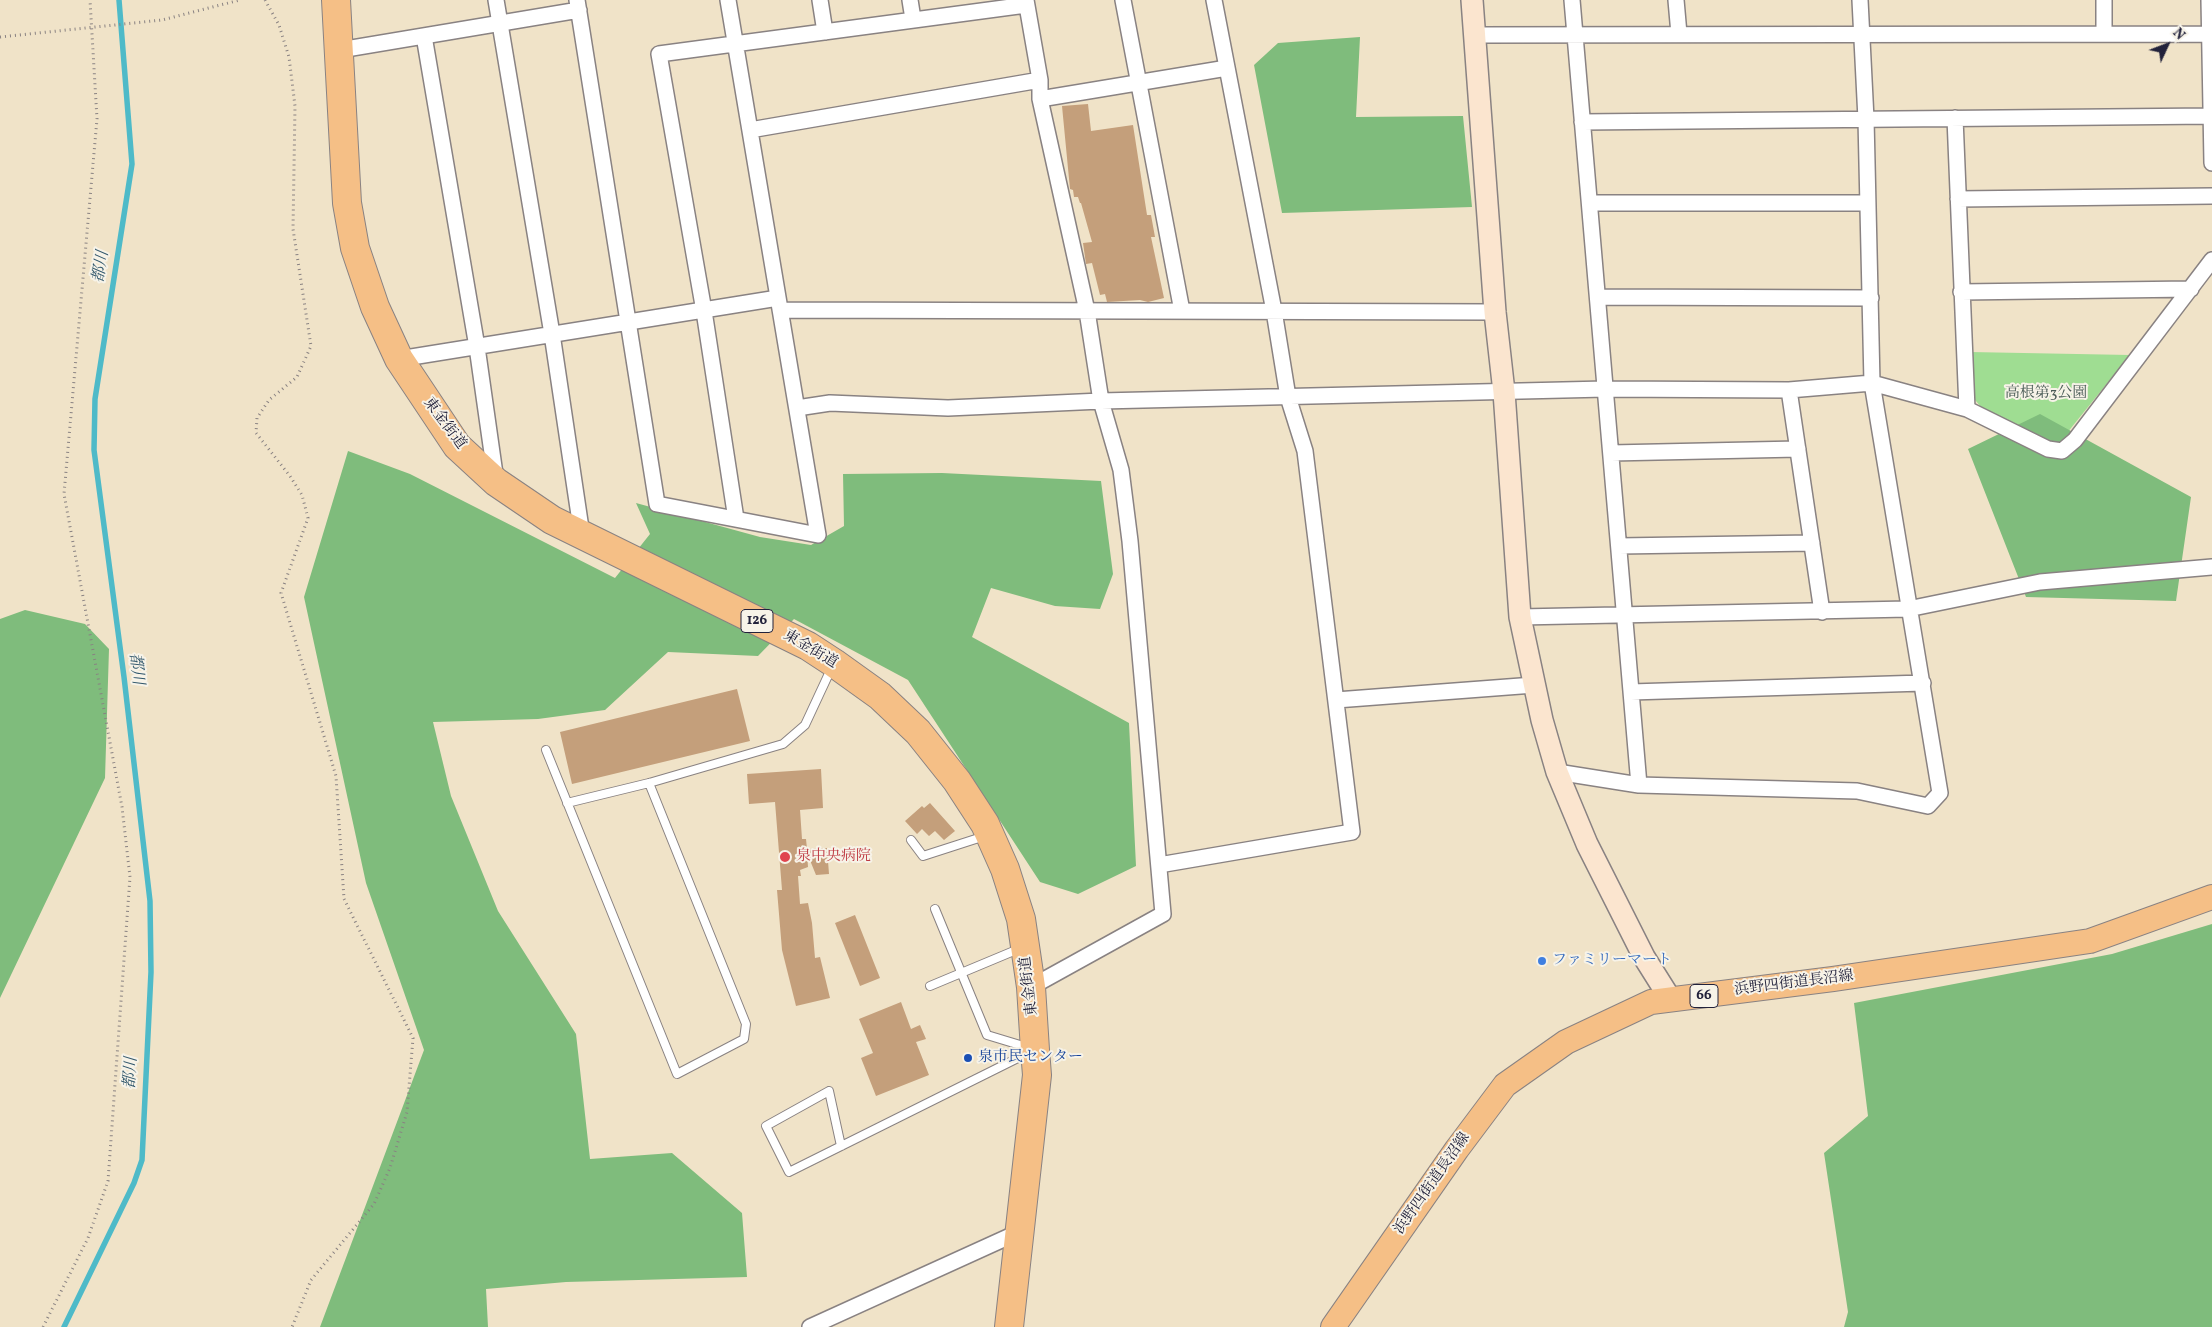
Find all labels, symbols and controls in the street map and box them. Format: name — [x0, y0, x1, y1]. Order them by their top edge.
north arrow — [2142, 20, 2192, 70]
text: N — [2168, 24, 2189, 45]
water label: 都川 — [90, 250, 114, 284]
park label: 高根第3公園 — [2005, 385, 2087, 403]
street label: 東金街道 — [419, 395, 469, 453]
road number: 126 — [741, 610, 773, 632]
street label: 東金街道 — [780, 627, 840, 673]
water label: 都川 — [124, 652, 146, 686]
place label: 泉中央病院 — [796, 848, 871, 866]
marker: 泉中央病院 — [778, 850, 792, 864]
place label: ファミリーマート — [1552, 952, 1672, 970]
street label: 東金街道 — [1017, 955, 1043, 1017]
marker: ファミリーマート — [1536, 955, 1548, 967]
street label: 浜野四街道長沼線 — [1733, 968, 1855, 1000]
road number: 66 — [1690, 984, 1718, 1008]
place label: 泉市民センター — [978, 1049, 1083, 1067]
marker: 泉市民センター — [962, 1052, 974, 1064]
water label: 都川 — [122, 1057, 142, 1089]
street label: 浜野四街道長沼線 — [1391, 1130, 1475, 1238]

